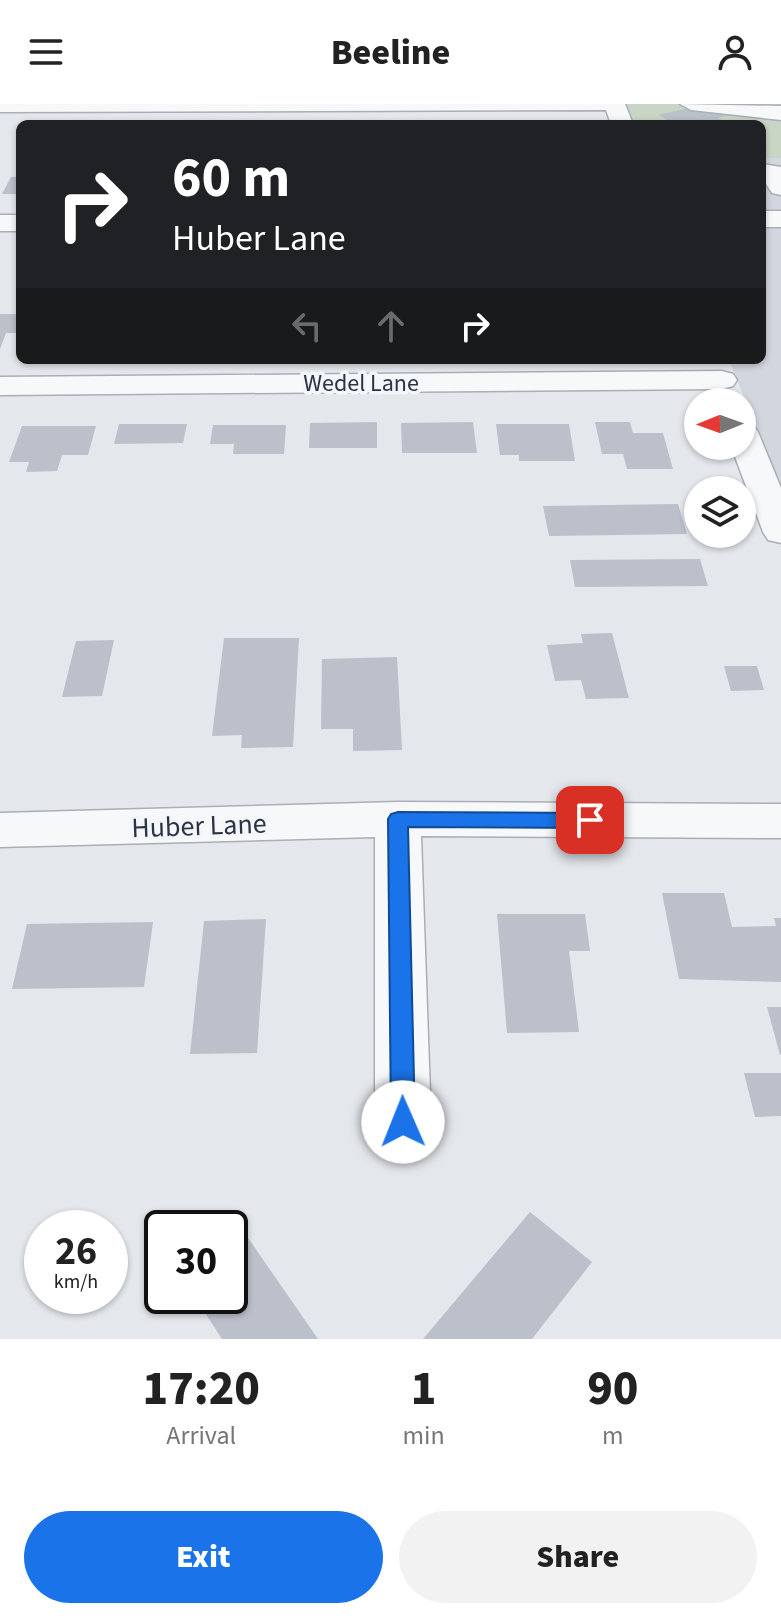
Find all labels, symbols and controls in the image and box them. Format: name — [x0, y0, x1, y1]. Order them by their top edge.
text: Beeline — [331, 27, 450, 78]
icon: menu — [24, 30, 68, 74]
icon: person — [713, 30, 757, 74]
text: 60 m — [172, 139, 290, 218]
icon: right — [40, 152, 144, 256]
text: Huber Lane — [172, 213, 346, 264]
icon: left — [285, 304, 329, 348]
icon: ahead — [369, 304, 413, 348]
icon: right — [453, 304, 497, 348]
street label: Wedel Lane — [303, 366, 419, 401]
north arrow — [684, 388, 756, 460]
map controls — [684, 388, 756, 548]
button: layers — [684, 476, 756, 548]
pin — [556, 786, 624, 854]
icon: arrive — [568, 798, 612, 842]
street label: Huber Lane — [131, 804, 267, 848]
position arrow — [361, 1080, 445, 1164]
speed limit sign: 30 — [144, 1210, 248, 1314]
text: 26 — [55, 1223, 97, 1280]
text: km/h — [54, 1268, 98, 1296]
text: 17:20 — [143, 1355, 260, 1423]
text: 1 — [411, 1355, 436, 1423]
text: 90 — [587, 1355, 638, 1423]
text: Arrival — [166, 1417, 236, 1454]
text: min — [402, 1417, 445, 1454]
text: m — [602, 1417, 624, 1454]
button: Exit — [24, 1511, 383, 1603]
button: Share — [399, 1511, 757, 1603]

